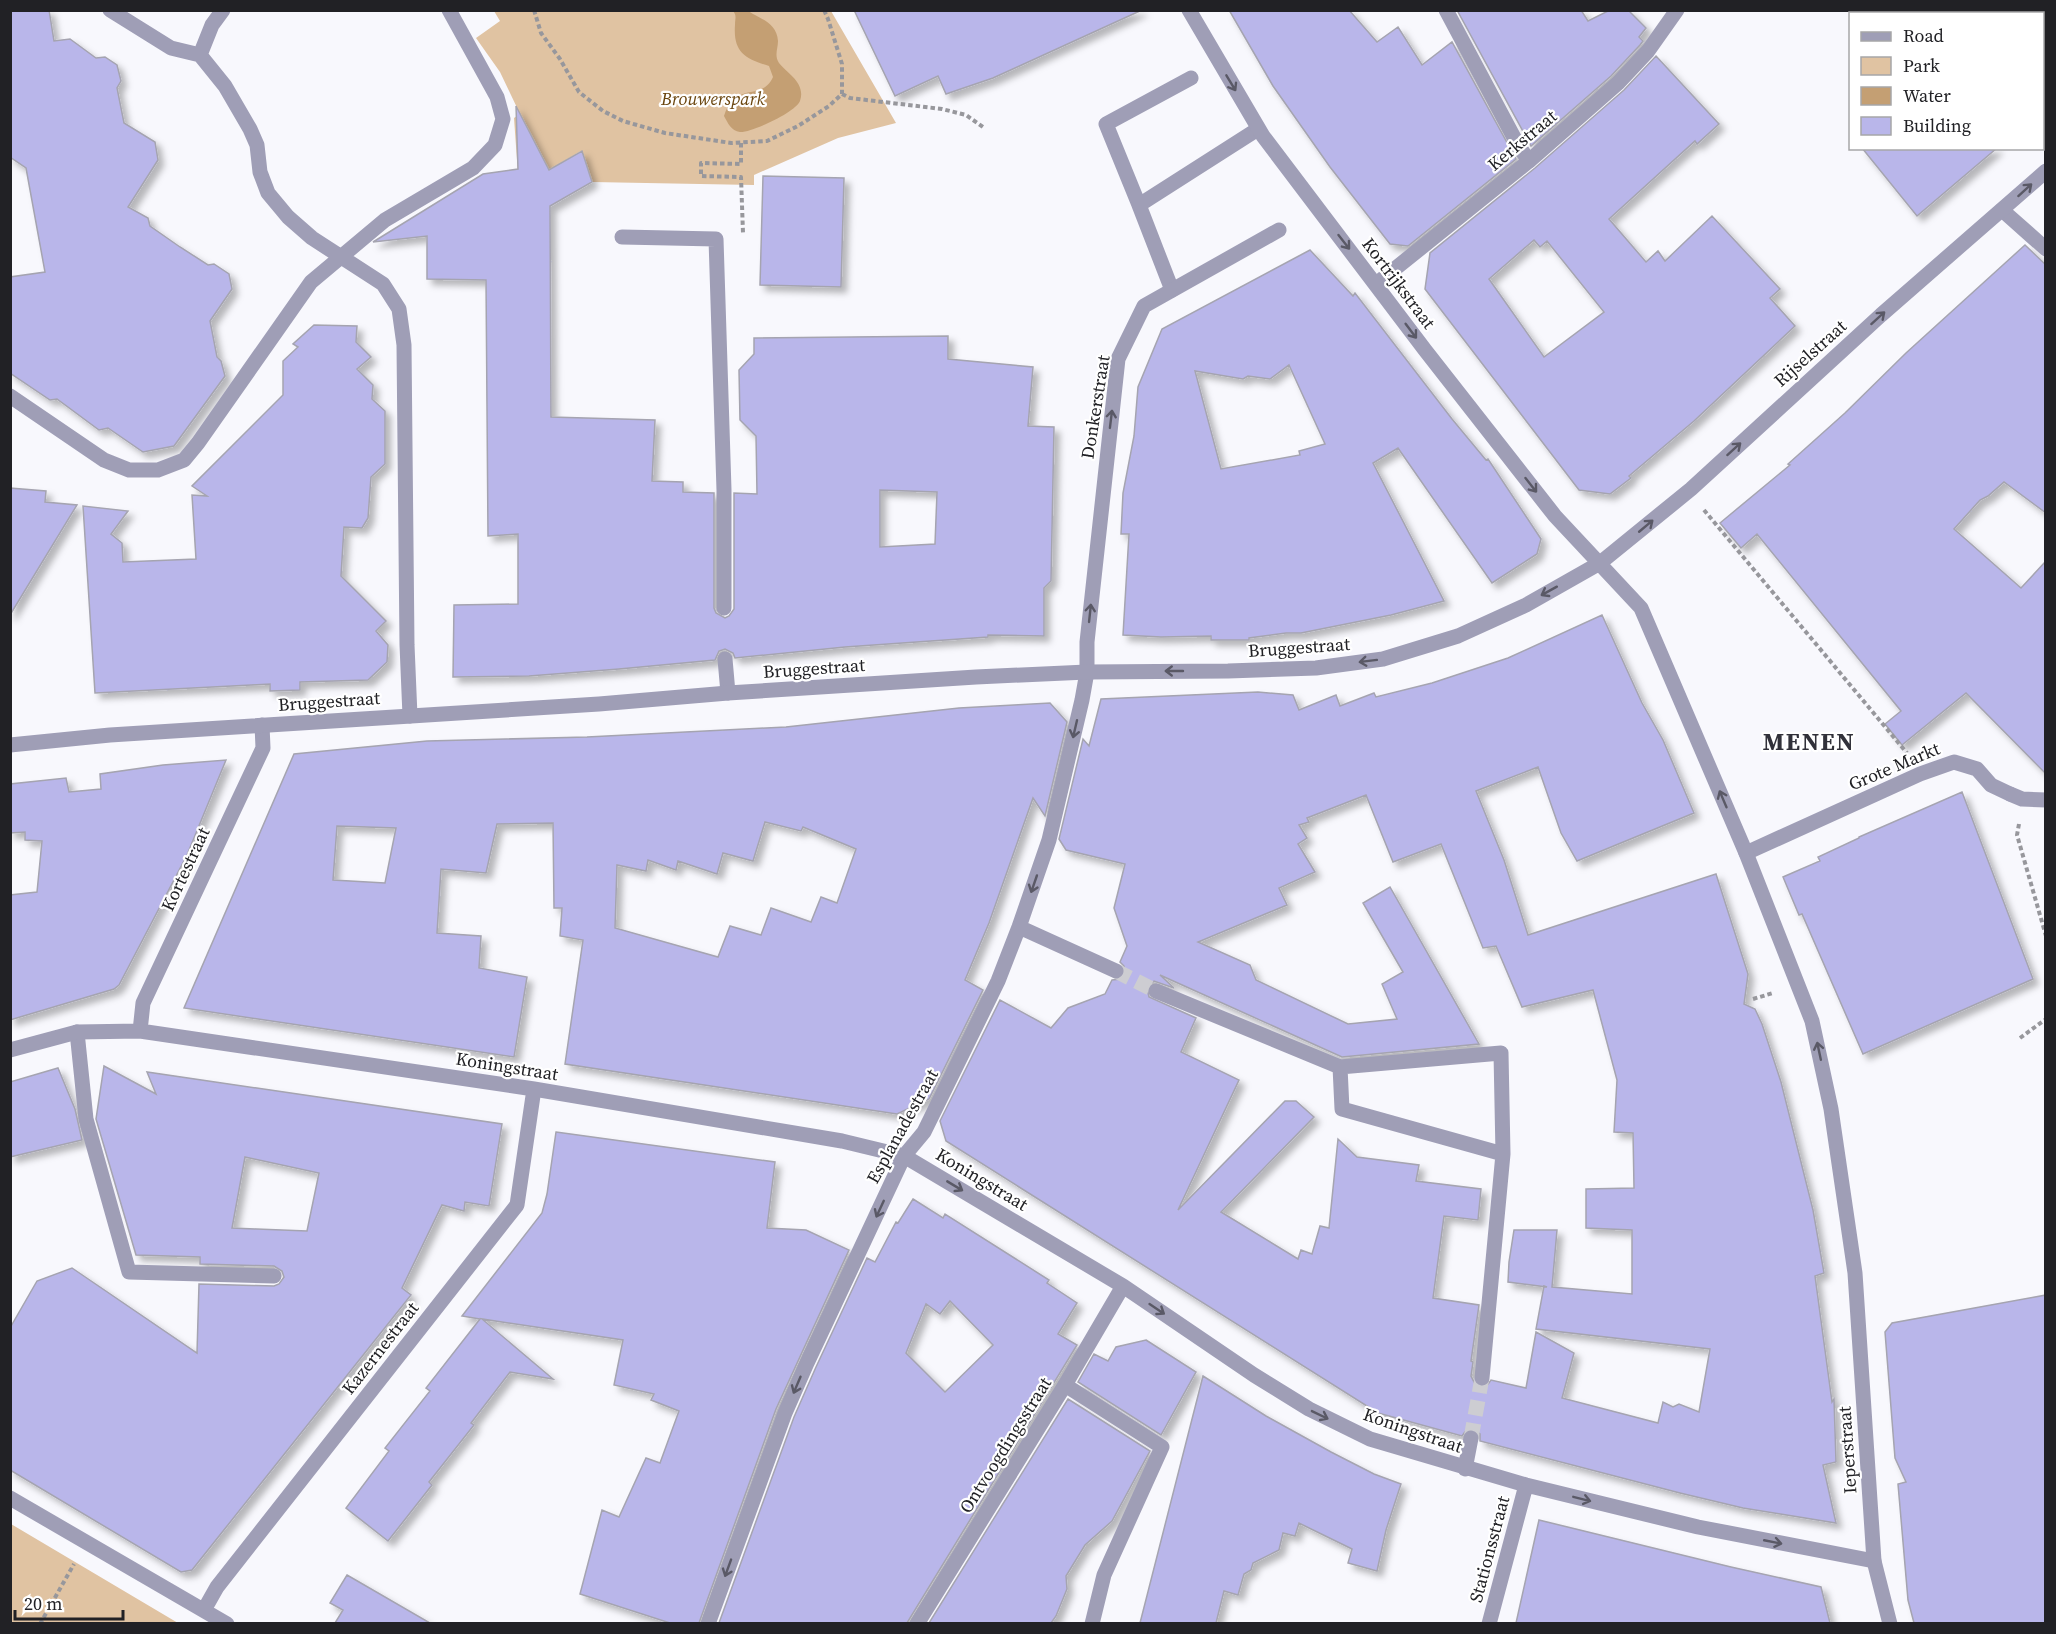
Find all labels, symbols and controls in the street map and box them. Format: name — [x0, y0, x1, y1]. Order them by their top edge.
legend — [1849, 12, 2044, 150]
text: Road — [1903, 23, 1944, 48]
text: Park — [1903, 53, 1940, 78]
one-way arrow — [1225, 74, 1237, 91]
text: Water — [1903, 83, 1951, 108]
park label: Brouwerspark — [660, 86, 765, 111]
street label: Kerkstraat — [1482, 104, 1562, 176]
text: Building — [1903, 113, 1971, 138]
one-way arrow — [2017, 183, 2032, 197]
street label: Kortrijkstraat — [1356, 232, 1442, 334]
one-way arrow — [1338, 233, 1350, 249]
one-way arrow — [1870, 311, 1885, 325]
street label: Rijselstraat — [1768, 314, 1852, 392]
one-way arrow — [1405, 322, 1417, 338]
street label: Donkerstraat — [1074, 353, 1116, 461]
one-way arrow — [1105, 410, 1116, 430]
one-way arrow — [1726, 442, 1741, 456]
one-way arrow — [1524, 477, 1537, 493]
one-way arrow — [1638, 519, 1653, 533]
one-way arrow — [1541, 585, 1558, 597]
one-way arrow — [1085, 604, 1096, 624]
street label: Bruggestraat — [1247, 631, 1351, 663]
street label: Bruggestraat — [762, 652, 866, 684]
one-way arrow — [1359, 655, 1379, 666]
one-way arrow — [1164, 665, 1184, 677]
street label: Bruggestraat — [277, 685, 381, 717]
one-way arrow — [1069, 719, 1081, 738]
district label: MENEN — [1763, 725, 1855, 758]
street label: Grote Markt — [1845, 736, 1944, 796]
one-way arrow — [1717, 791, 1728, 809]
street label: Kortestraat — [155, 823, 215, 915]
one-way arrow — [1028, 874, 1039, 893]
one-way arrow — [1812, 1042, 1824, 1061]
street label: Koningstraat — [454, 1046, 560, 1086]
street label: Esplanadestraat — [860, 1064, 944, 1188]
street label: Koningstraat — [931, 1142, 1033, 1216]
one-way arrow — [946, 1180, 963, 1192]
one-way arrow — [873, 1199, 885, 1217]
street label: Kazernestraat — [336, 1296, 424, 1400]
one-way arrow — [1148, 1303, 1165, 1315]
street label: Ontvoogdingsstraat — [953, 1372, 1057, 1518]
one-way arrow — [791, 1376, 802, 1394]
street label: Koningstraat — [1360, 1401, 1466, 1459]
street label: Ieperstraat — [1831, 1405, 1863, 1495]
one-way arrow — [1311, 1410, 1329, 1421]
street label: Stationsstraat — [1463, 1493, 1515, 1605]
one-way arrow — [1573, 1494, 1592, 1506]
one-way arrow — [1762, 1537, 1782, 1548]
one-way arrow — [721, 1558, 732, 1576]
scale bar — [15, 1583, 123, 1621]
text: 20 m — [24, 1591, 62, 1616]

